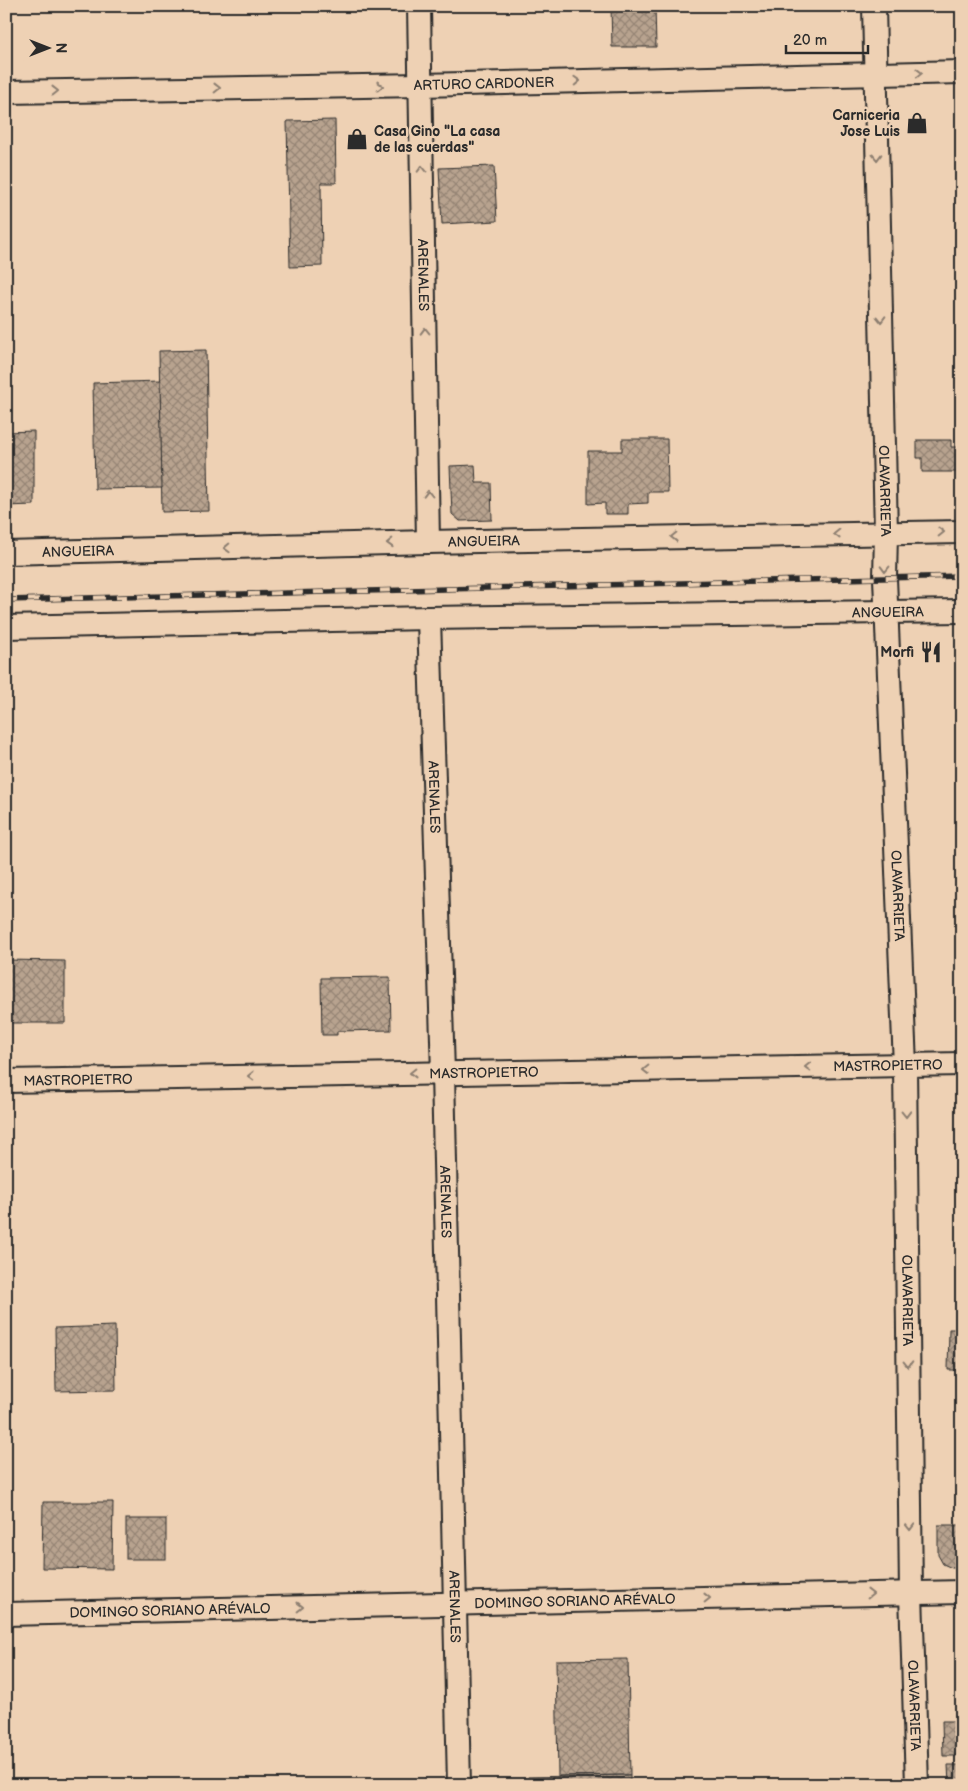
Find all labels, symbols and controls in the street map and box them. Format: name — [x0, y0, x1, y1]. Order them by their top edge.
north arrow — [22, 22, 72, 72]
scale bar — [786, 22, 868, 54]
text: 20 m — [793, 31, 827, 50]
text: N — [52, 43, 69, 53]
one-way arrow — [915, 67, 923, 78]
street label: ARTURO CARDONER — [414, 74, 554, 94]
one-way arrow — [574, 76, 582, 86]
one-way arrow — [376, 81, 384, 91]
one-way arrow — [214, 83, 222, 93]
one-way arrow — [52, 86, 59, 96]
place label: Carniceria Jose Luis — [832, 107, 900, 140]
shop icon: Carniceria Jose Luis — [904, 110, 930, 136]
place label: Casa Gino "La casa de las cuerdas" — [374, 123, 500, 156]
shop icon: Casa Gino "La casa de las cuerdas" — [344, 126, 370, 152]
one-way arrow — [872, 153, 883, 161]
one-way arrow — [417, 164, 427, 172]
street label: ARENALES — [414, 239, 432, 311]
one-way arrow — [876, 316, 886, 323]
one-way arrow — [420, 327, 430, 334]
street label: OLAVARRIETA — [875, 445, 894, 537]
one-way arrow — [422, 489, 433, 497]
one-way arrow — [938, 527, 945, 537]
one-way arrow — [833, 529, 840, 539]
street label: ANGUEIRA — [448, 532, 520, 551]
one-way arrow — [670, 532, 678, 543]
one-way arrow — [385, 538, 393, 549]
street label: ANGUEIRA — [42, 542, 115, 561]
one-way arrow — [223, 542, 231, 553]
one-way arrow — [880, 566, 890, 573]
street label: ANGUEIRA — [852, 603, 924, 621]
restaurant icon: Morfi — [918, 639, 944, 665]
place label: Morfi — [880, 644, 914, 661]
street label: ARENALES — [424, 760, 444, 833]
street label: OLAVARRIETA — [887, 850, 908, 942]
street label: MASTROPIETRO — [833, 1056, 943, 1075]
one-way arrow — [804, 1062, 812, 1072]
street label: MASTROPIETRO — [429, 1064, 539, 1082]
one-way arrow — [641, 1065, 649, 1075]
one-way arrow — [409, 1068, 417, 1079]
street label: MASTROPIETRO — [23, 1071, 133, 1090]
one-way arrow — [246, 1071, 254, 1082]
one-way arrow — [900, 1111, 911, 1119]
street label: ARENALES — [436, 1165, 455, 1238]
street label: OLAVARRIETA — [898, 1255, 916, 1347]
one-way arrow — [903, 1361, 914, 1369]
one-way arrow — [905, 1524, 915, 1531]
street label: ARENALES — [445, 1570, 464, 1643]
one-way arrow — [866, 1589, 874, 1599]
street label: DOMINGO SORIANO ARÉVALO — [474, 1590, 676, 1612]
one-way arrow — [704, 1593, 712, 1603]
street label: DOMINGO SORIANO ARÉVALO — [69, 1600, 271, 1622]
one-way arrow — [296, 1602, 304, 1612]
street label: OLAVARRIETA — [904, 1659, 924, 1752]

